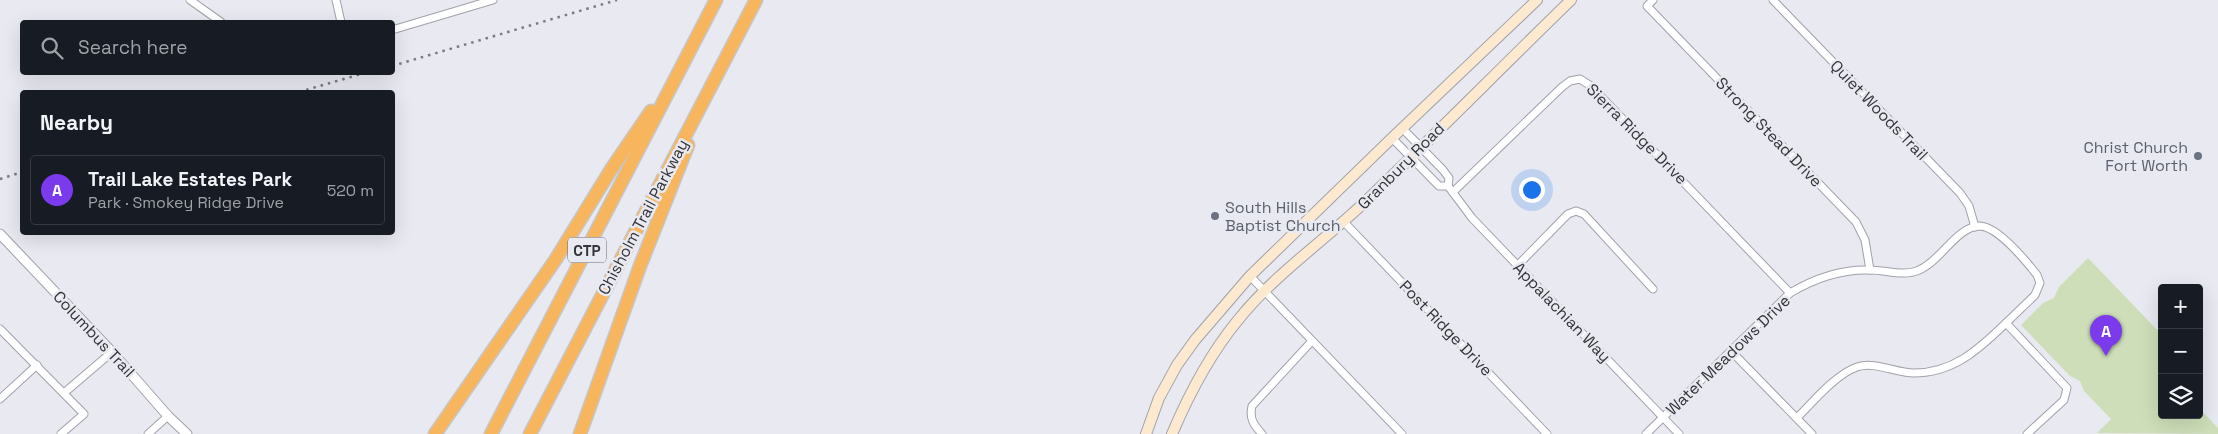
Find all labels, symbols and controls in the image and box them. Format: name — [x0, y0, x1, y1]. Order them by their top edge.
search box — [20, 20, 395, 75]
icon: search — [38, 34, 66, 62]
text: Search here — [78, 35, 188, 60]
street label: Quiet Woods Trail — [1826, 55, 1932, 165]
street label: Strong Stead Drive — [1711, 73, 1827, 191]
street label: Sierra Ridge Drive — [1582, 79, 1692, 189]
text: Nearby — [40, 109, 113, 136]
street label: Granbury Road — [1353, 118, 1449, 214]
street label: Chisholm Trail Parkway — [593, 136, 693, 298]
place label: Christ Church Fort Worth — [2083, 137, 2188, 176]
marker: Christ Church Fort Worth — [2192, 150, 2204, 162]
text: Trail Lake Estates Park — [88, 167, 292, 192]
your location — [1519, 177, 1545, 203]
text: A — [52, 180, 62, 201]
text: 520 m — [327, 180, 374, 201]
text: Park · Smokey Ridge Drive — [88, 192, 284, 213]
place label: South Hills Baptist Church — [1225, 197, 1341, 236]
marker: South Hills Baptist Church — [1209, 210, 1221, 222]
road number: CTP — [568, 238, 606, 262]
street label: Appalachian Way — [1509, 257, 1615, 367]
street label: Post Ridge Drive — [1395, 276, 1497, 380]
map controls — [2158, 284, 2203, 419]
button: + — [2158, 284, 2203, 329]
street label: Columbus Trail — [49, 286, 139, 382]
street label: Water Meadows Drive — [1661, 290, 1795, 420]
pin: A — [2090, 315, 2122, 356]
button: − — [2158, 329, 2203, 374]
button: layers — [2158, 374, 2203, 419]

